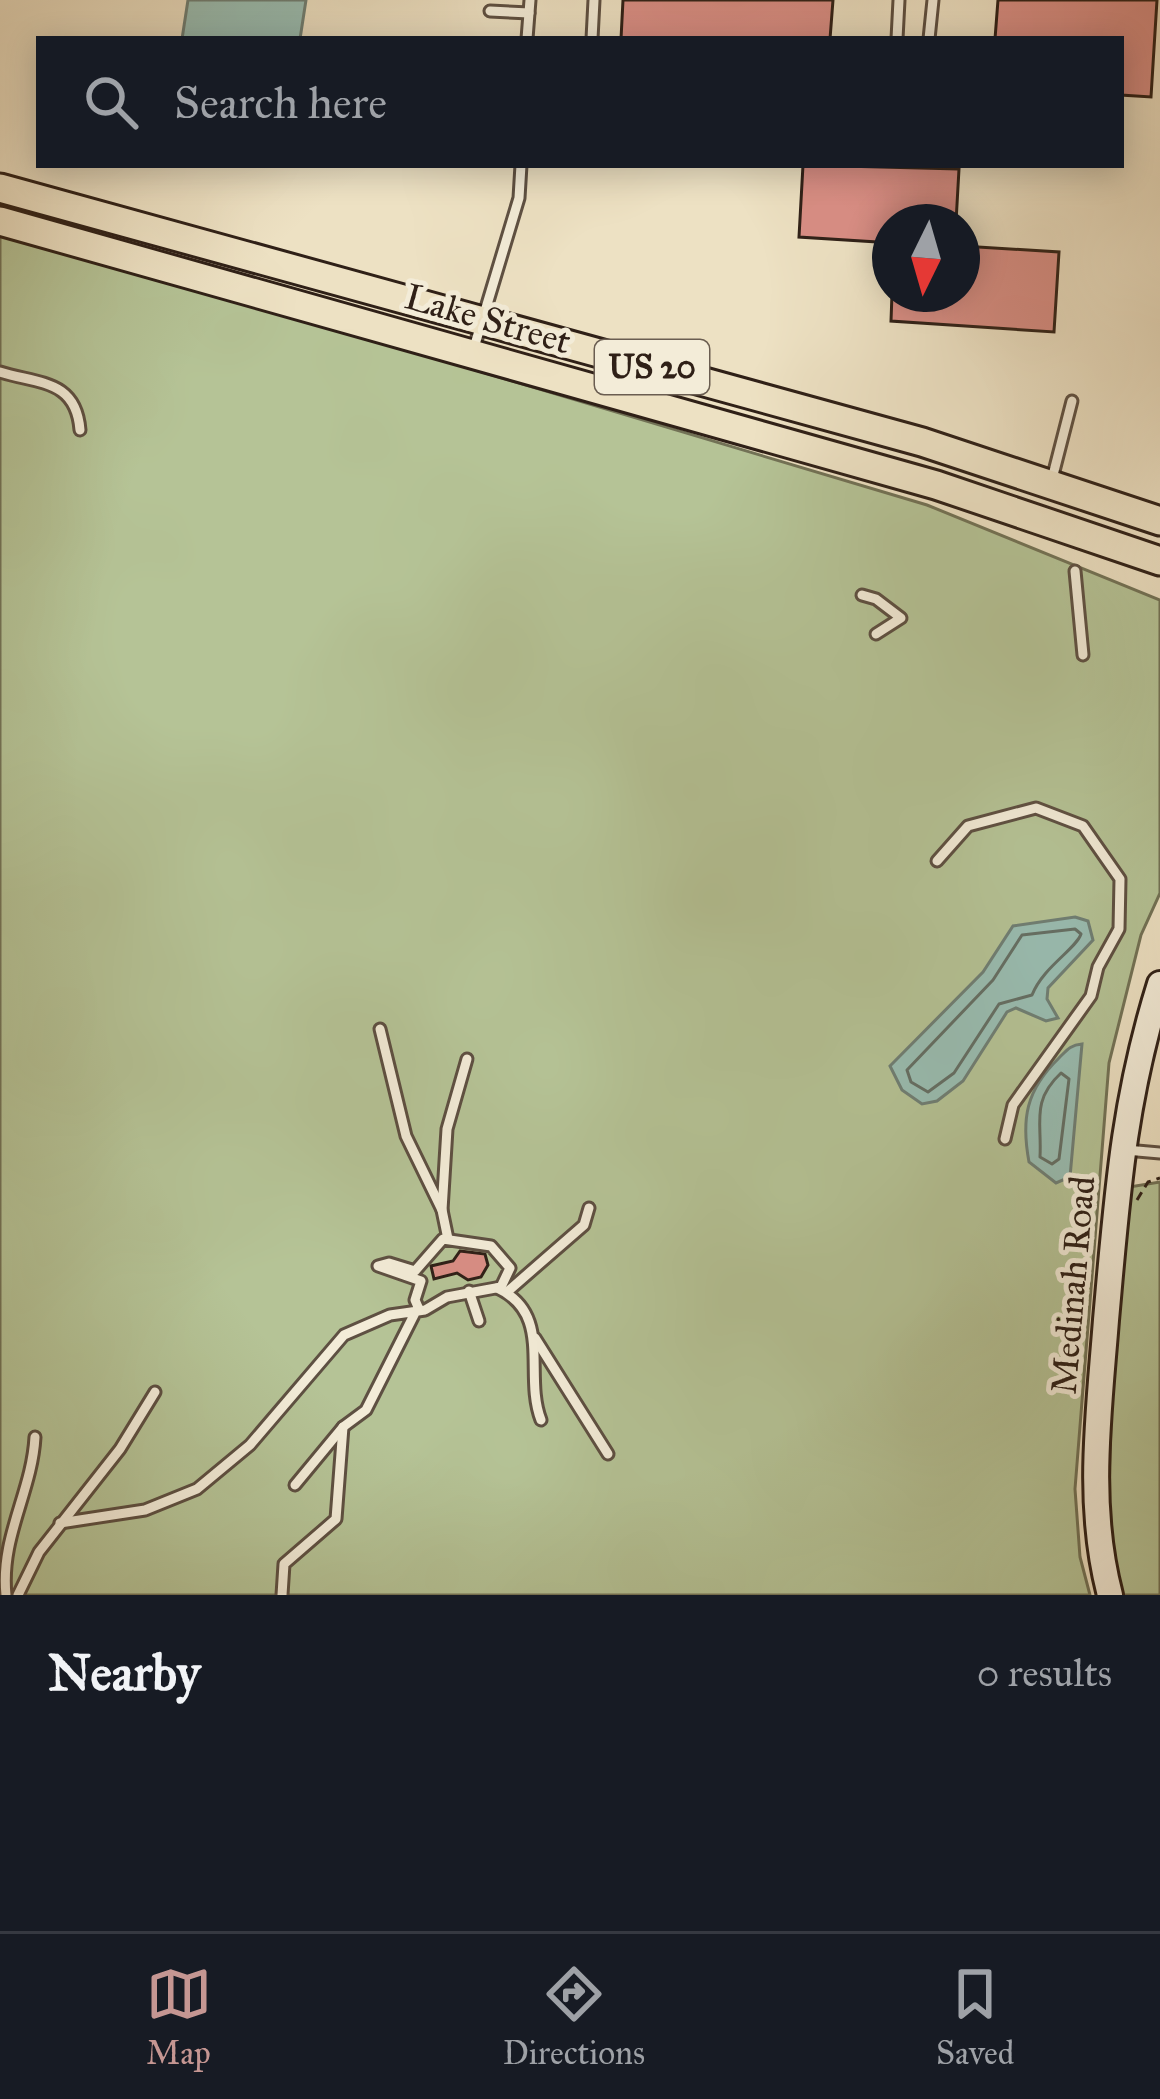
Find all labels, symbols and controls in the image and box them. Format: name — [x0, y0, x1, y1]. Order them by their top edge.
search box — [36, 36, 1124, 168]
icon: search — [78, 69, 144, 135]
text: Search here — [174, 75, 387, 130]
north arrow — [872, 204, 980, 312]
street label: Lake Street — [400, 274, 576, 364]
road number: US 20 — [595, 340, 709, 394]
street label: Medinah Road — [1042, 1174, 1104, 1396]
text: Nearby — [48, 1642, 200, 1704]
text: 0 results — [977, 1649, 1112, 1697]
tab: Map — [146, 1961, 212, 2073]
tab: Directions — [503, 1961, 645, 2073]
tab: Saved — [936, 1961, 1014, 2073]

